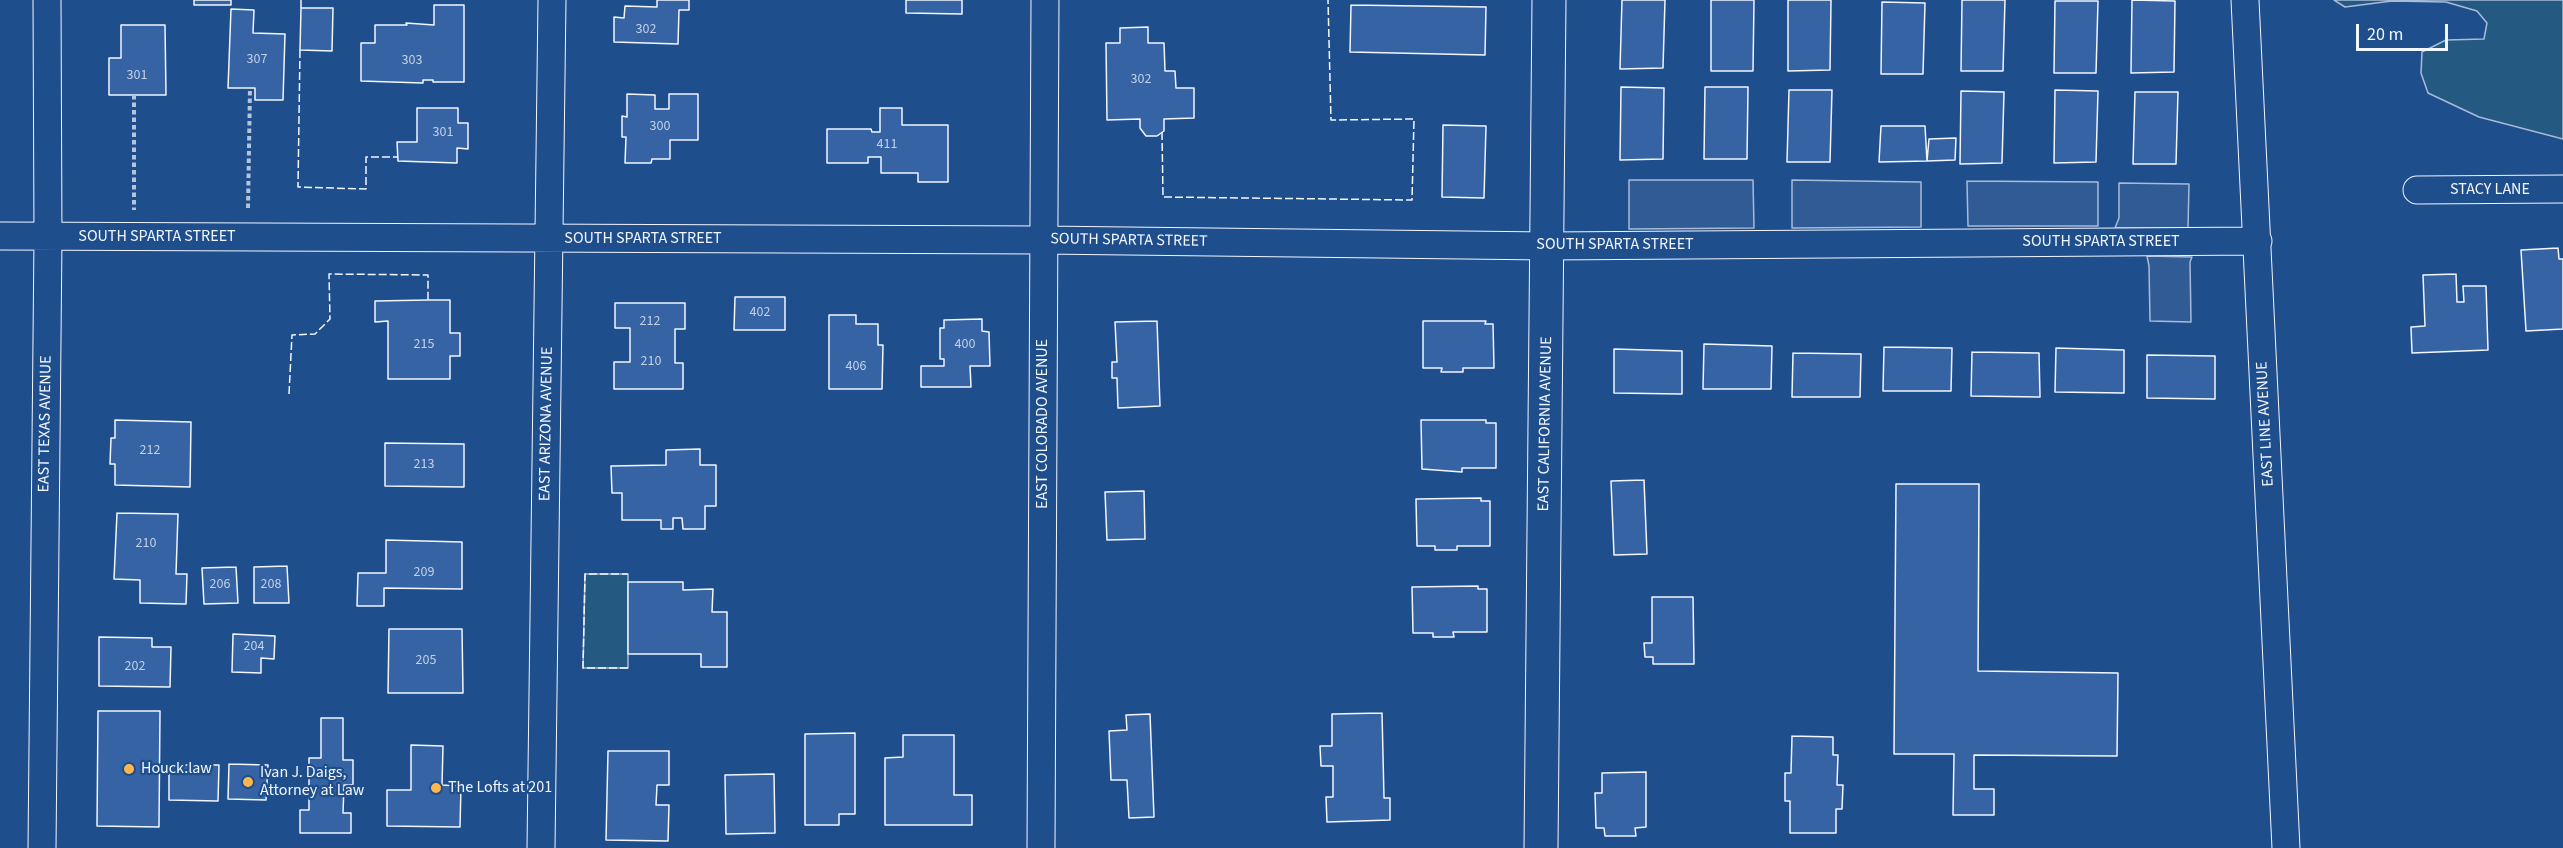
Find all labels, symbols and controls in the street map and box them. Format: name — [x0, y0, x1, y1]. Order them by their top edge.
scale bar — [2359, 12, 2450, 50]
house number: 302 — [636, 22, 656, 38]
text: 20 m — [2367, 22, 2403, 47]
house number: 307 — [247, 52, 267, 68]
house number: 303 — [402, 53, 422, 69]
house number: 301 — [127, 68, 147, 84]
house number: 302 — [1131, 72, 1151, 88]
house number: 300 — [650, 119, 670, 135]
house number: 301 — [433, 125, 453, 141]
house number: 411 — [877, 137, 897, 153]
street label: STACY LANE — [2450, 180, 2530, 200]
street label: SOUTH SPARTA STREET — [78, 227, 236, 247]
street label: SOUTH SPARTA STREET — [564, 229, 722, 249]
street label: SOUTH SPARTA STREET — [1050, 230, 1208, 252]
street label: SOUTH SPARTA STREET — [2022, 232, 2180, 252]
street label: SOUTH SPARTA STREET — [1536, 235, 1694, 255]
house number: 402 — [750, 305, 770, 321]
house number: 212 — [640, 314, 660, 330]
street label: EAST CALIFORNIA AVENUE — [1535, 336, 1557, 512]
house number: 215 — [414, 337, 434, 353]
house number: 400 — [955, 337, 975, 353]
street label: EAST COLORADO AVENUE — [1033, 339, 1053, 509]
street label: EAST ARIZONA AVENUE — [536, 347, 558, 501]
house number: 210 — [641, 354, 661, 370]
street label: EAST TEXAS AVENUE — [35, 355, 57, 493]
house number: 406 — [846, 359, 866, 375]
street label: EAST LINE AVENUE — [2253, 361, 2279, 487]
house number: 212 — [140, 443, 160, 459]
house number: 213 — [414, 457, 434, 473]
house number: 210 — [136, 536, 156, 552]
house number: 209 — [414, 565, 434, 581]
house number: 206 — [210, 577, 230, 593]
house number: 208 — [261, 577, 281, 593]
house number: 204 — [244, 639, 264, 655]
house number: 205 — [416, 653, 436, 669]
house number: 202 — [125, 659, 145, 675]
place label: Houck.law — [141, 759, 212, 779]
marker: Houck.law — [122, 762, 136, 776]
place label: Ivan J. Daigs, Attorney at Law — [260, 763, 364, 801]
marker: Ivan J. Daigs, Attorney at Law — [241, 775, 255, 789]
place label: The Lofts at 201 — [448, 778, 552, 798]
marker: The Lofts at 201 — [429, 781, 443, 795]

